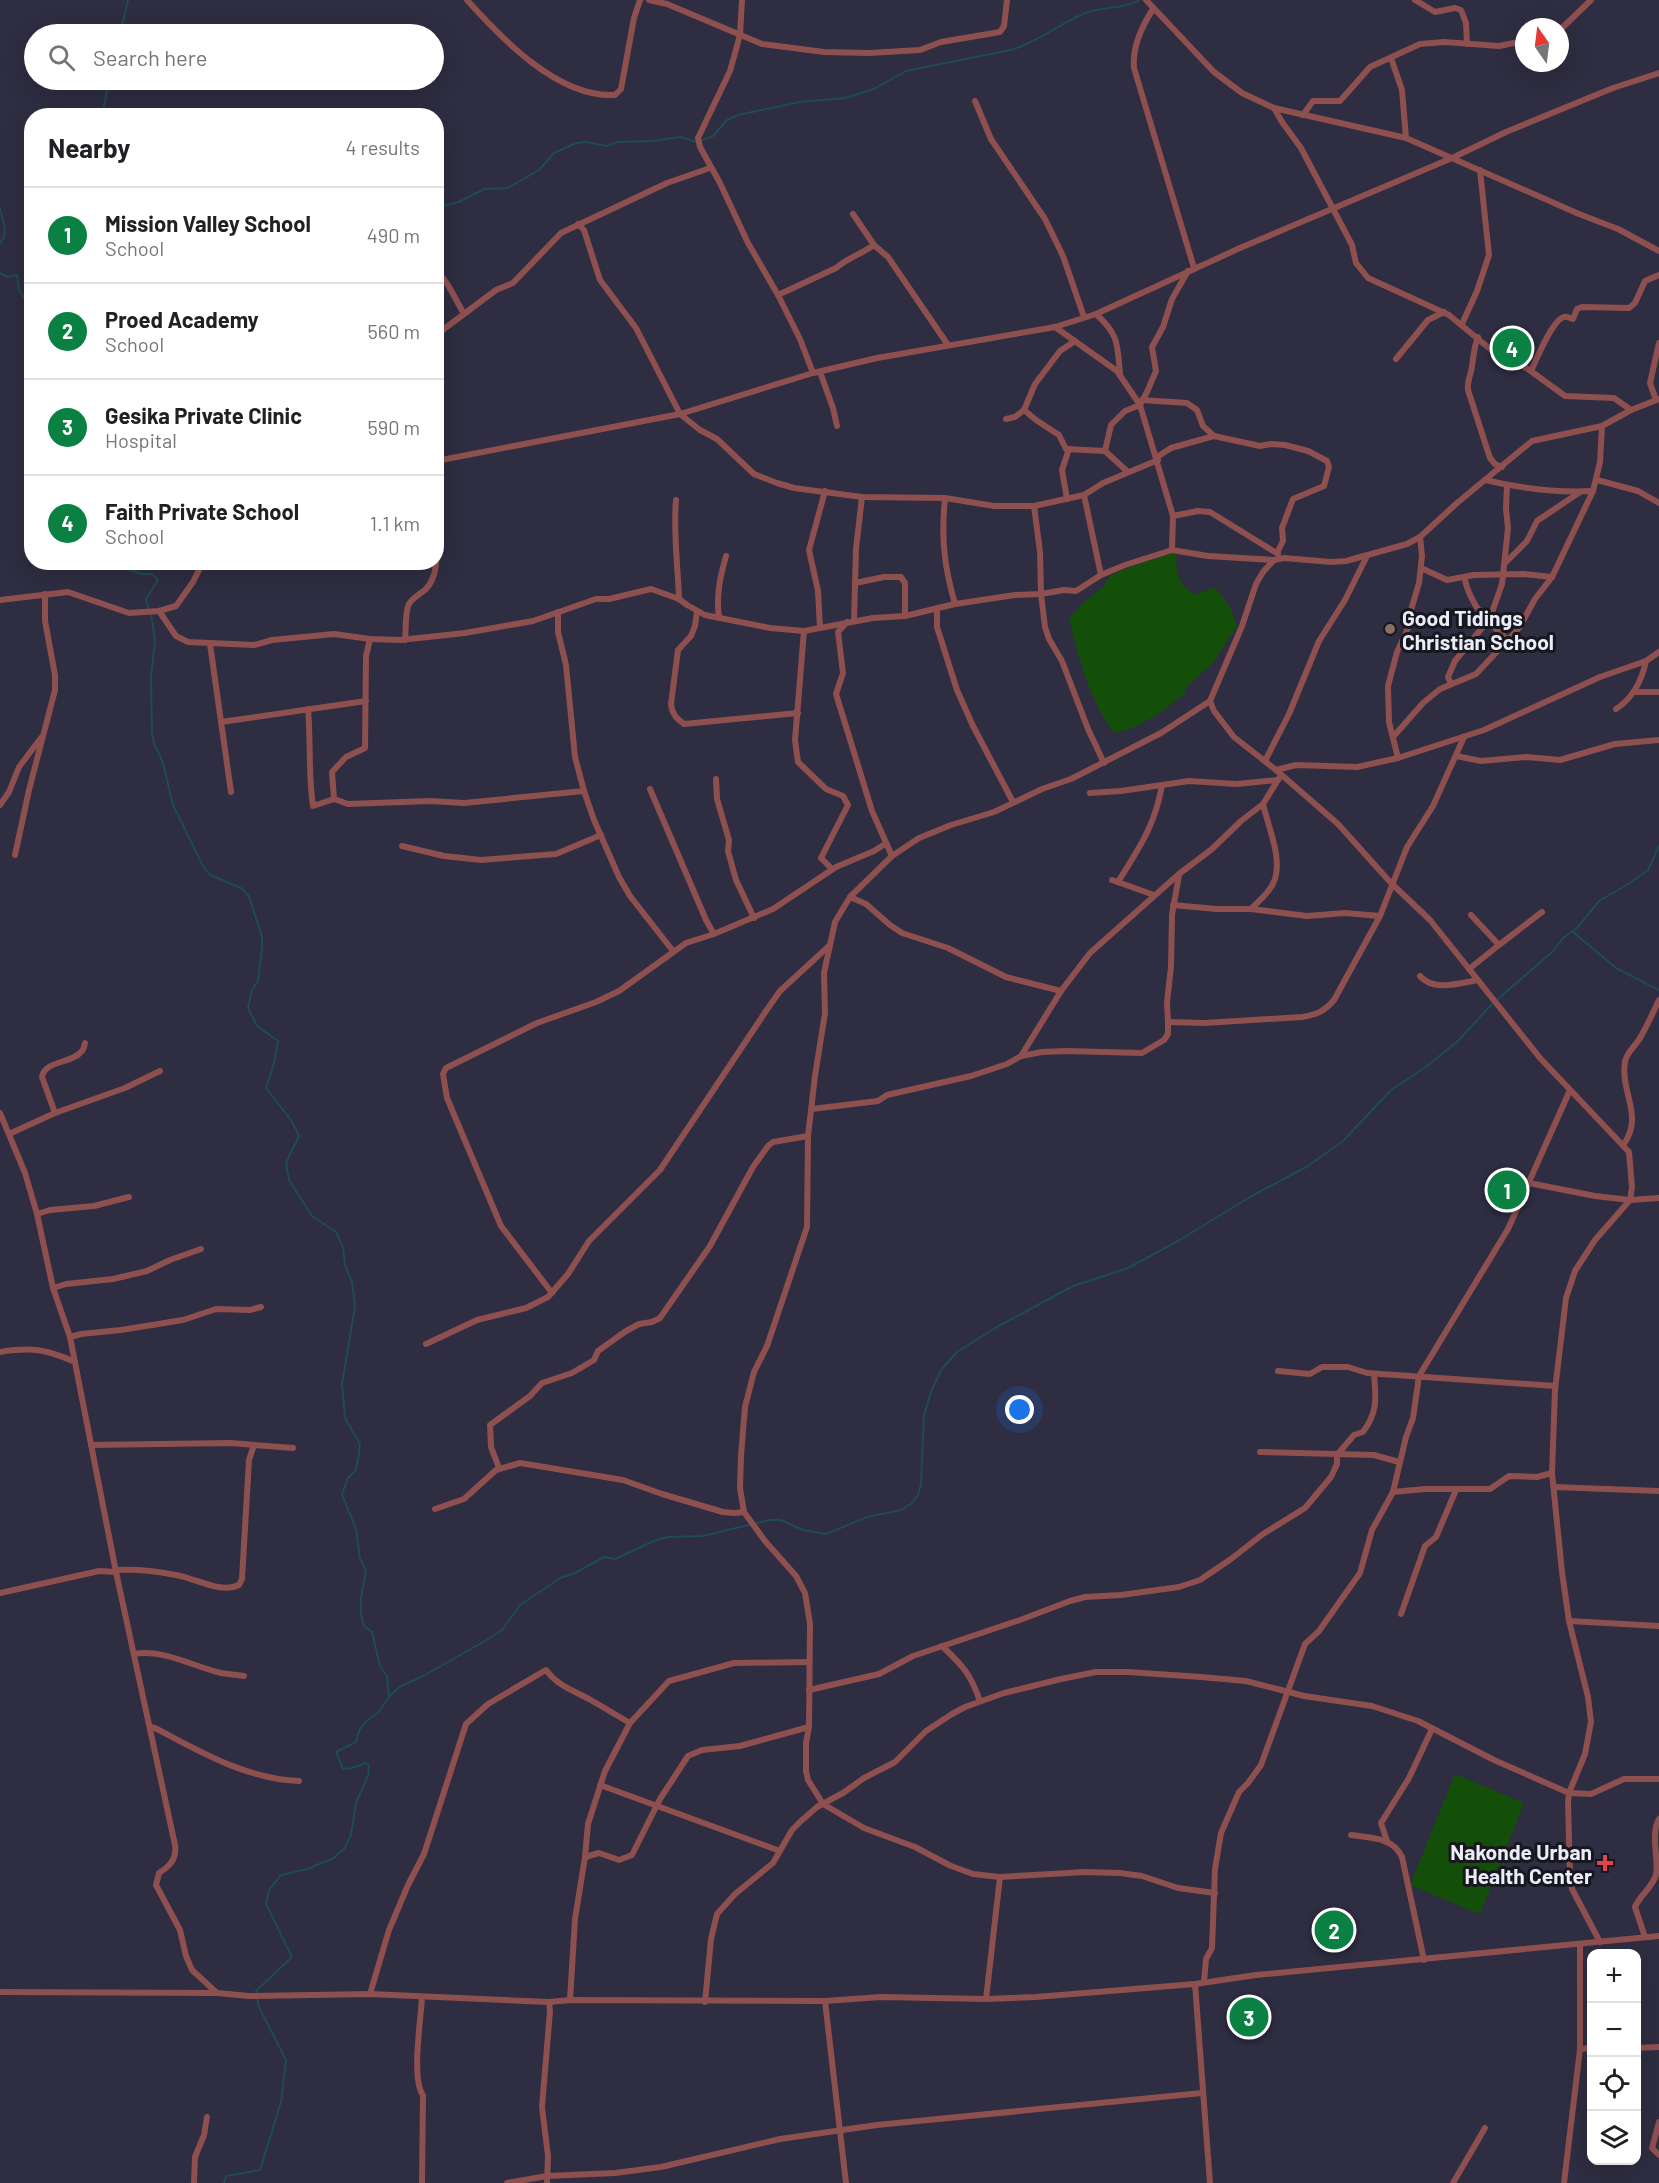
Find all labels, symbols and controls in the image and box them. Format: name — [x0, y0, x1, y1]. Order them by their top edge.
north arrow — [1515, 18, 1569, 72]
search box — [24, 24, 444, 90]
icon: search — [45, 41, 78, 74]
text: Search here — [93, 44, 207, 70]
text: Nearby — [48, 132, 130, 163]
text: 4 results — [345, 135, 420, 159]
text: Mission Valley School — [105, 210, 311, 236]
text: 1 — [64, 223, 71, 247]
text: 490 m — [367, 223, 420, 247]
text: School — [105, 236, 164, 260]
text: Proed Academy — [105, 306, 259, 332]
text: 2 — [62, 319, 73, 343]
text: 560 m — [368, 319, 420, 343]
pin: 4 — [1492, 326, 1532, 370]
text: School — [105, 332, 164, 356]
text: Gesika Private Clinic — [105, 402, 302, 428]
text: 3 — [62, 415, 73, 439]
text: 590 m — [367, 415, 420, 439]
text: Hospital — [105, 428, 177, 452]
text: Faith Private School — [105, 498, 299, 524]
text: 4 — [61, 511, 74, 535]
text: 1.1 km — [370, 511, 420, 535]
text: School — [105, 524, 164, 548]
place label: Good Tidings Christian School — [1402, 605, 1554, 654]
marker: Good Tidings Christian School — [1383, 622, 1397, 636]
pin: 1 — [1488, 1168, 1526, 1212]
your location — [1005, 1395, 1034, 1424]
place label: Nakonde Urban Health Center — [1450, 1839, 1592, 1888]
marker: Nakonde Urban Health Center — [1596, 1854, 1614, 1872]
pin: 2 — [1314, 1908, 1354, 1952]
map controls — [1587, 1949, 1641, 2165]
button: + — [1587, 1949, 1641, 2003]
pin: 3 — [1230, 1994, 1268, 2040]
button: − — [1587, 2003, 1641, 2057]
button: locate — [1587, 2057, 1641, 2111]
button: layers — [1587, 2111, 1641, 2165]

